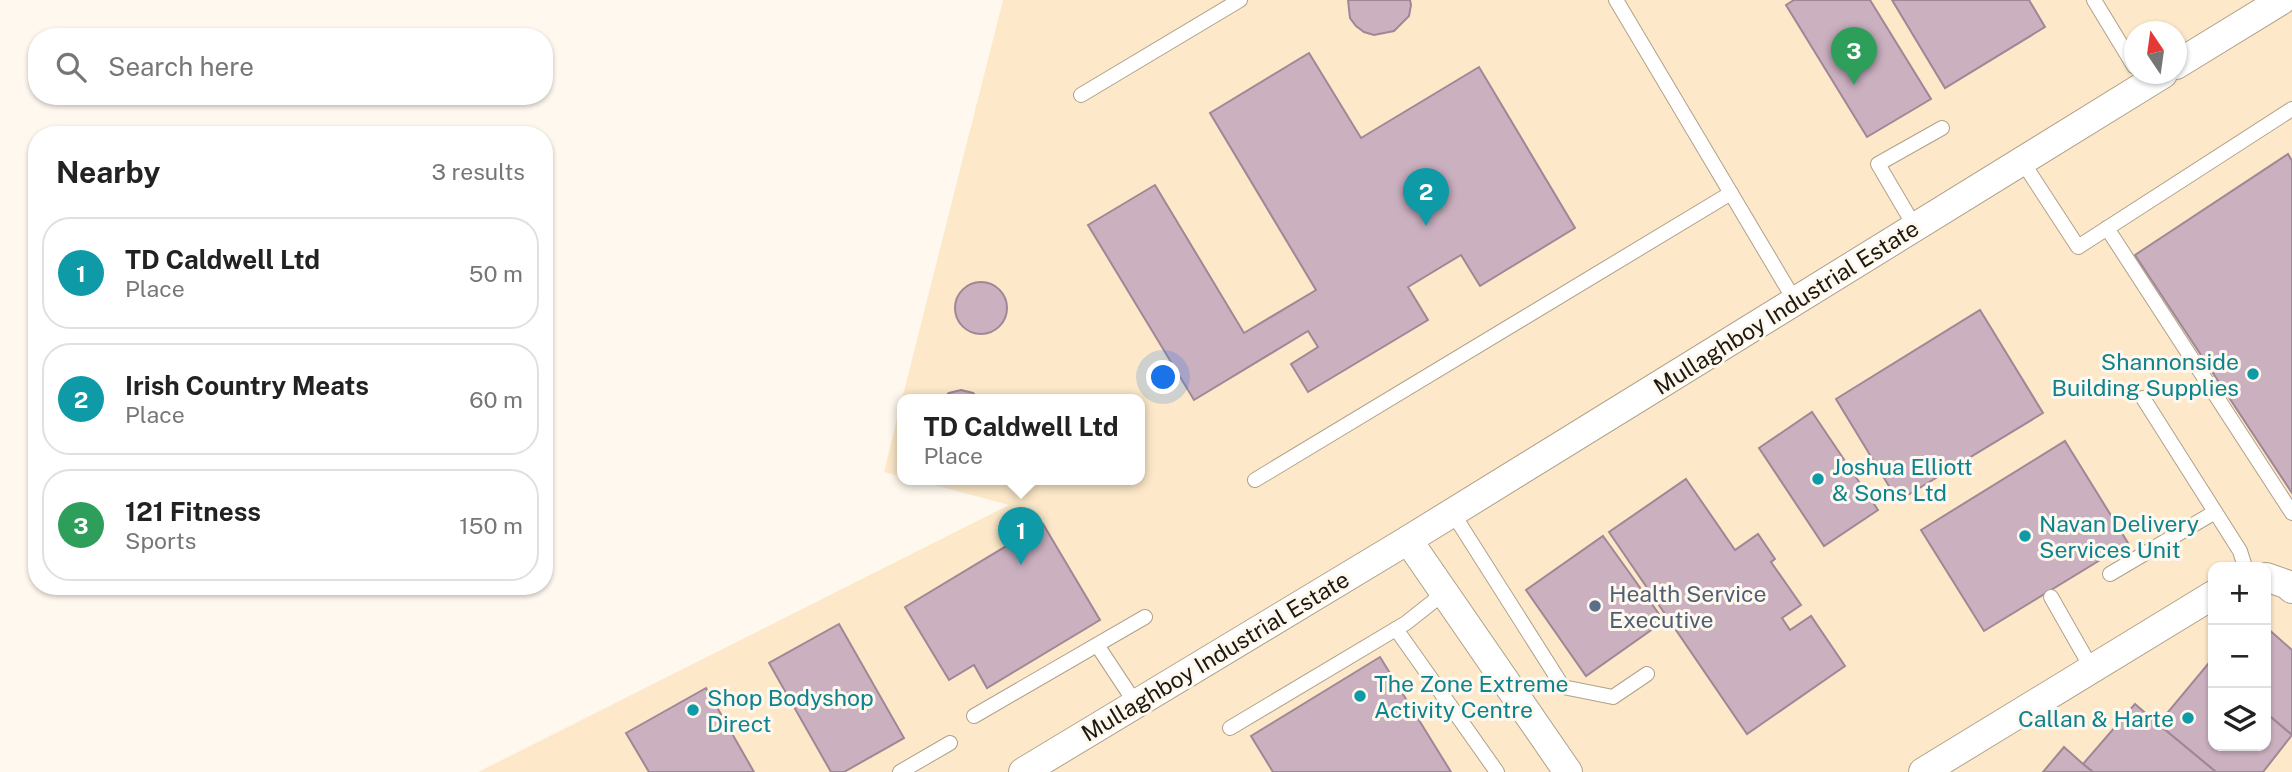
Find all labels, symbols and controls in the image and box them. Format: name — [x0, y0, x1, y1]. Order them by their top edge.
north arrow — [2124, 21, 2187, 84]
pin: 3 — [1831, 27, 1877, 85]
search box — [28, 28, 553, 105]
icon: search — [52, 48, 90, 86]
text: Search here — [108, 51, 254, 82]
text: Nearby — [56, 154, 160, 190]
text: 3 results — [431, 158, 525, 185]
pin: 2 — [1403, 168, 1449, 226]
street label: Mullaghboy Industrial Estate — [1649, 214, 1923, 400]
text: TD Caldwell Ltd — [125, 244, 320, 275]
text: 1 — [76, 260, 86, 287]
text: 50 m — [469, 260, 523, 287]
text: Place — [125, 275, 185, 302]
place label: Shannonside Building Supplies — [2052, 348, 2239, 401]
your location — [1146, 360, 1180, 394]
marker: Shannonside Building Supplies — [2245, 366, 2261, 382]
text: Irish Country Meats — [125, 370, 369, 401]
text: 2 — [74, 386, 88, 413]
text: 60 m — [469, 386, 523, 413]
popup — [897, 394, 1145, 485]
text: Place — [125, 401, 185, 428]
text: TD Caldwell Ltd — [923, 411, 1119, 442]
text: Place — [923, 442, 983, 469]
place label: Joshua Elliott & Sons Ltd — [1832, 453, 1973, 506]
marker: Joshua Elliott & Sons Ltd — [1810, 471, 1826, 487]
text: 121 Fitness — [125, 496, 261, 527]
pin: 1 — [998, 507, 1044, 565]
place label: Navan Delivery Services Unit — [2039, 510, 2199, 563]
text: 3 — [73, 512, 89, 539]
text: 150 m — [459, 512, 523, 539]
text: Sports — [125, 527, 196, 554]
marker: Navan Delivery Services Unit — [2017, 528, 2033, 544]
map controls — [2208, 562, 2271, 751]
button: + — [2208, 562, 2271, 625]
street label: Mullaghboy Industrial Estate — [1076, 565, 1354, 747]
place label: Health Service Executive — [1609, 580, 1766, 633]
marker: Health Service Executive — [1587, 598, 1603, 614]
button: − — [2208, 625, 2271, 688]
place label: The Zone Extreme Activity Centre — [1374, 670, 1569, 723]
place label: Shop Bodyshop Direct — [707, 684, 874, 737]
marker: The Zone Extreme Activity Centre — [1352, 688, 1368, 704]
button: layers — [2208, 688, 2271, 751]
marker: Shop Bodyshop Direct — [685, 702, 701, 718]
place label: Callan & Harte — [2018, 705, 2174, 732]
marker: Callan & Harte — [2180, 710, 2196, 726]

